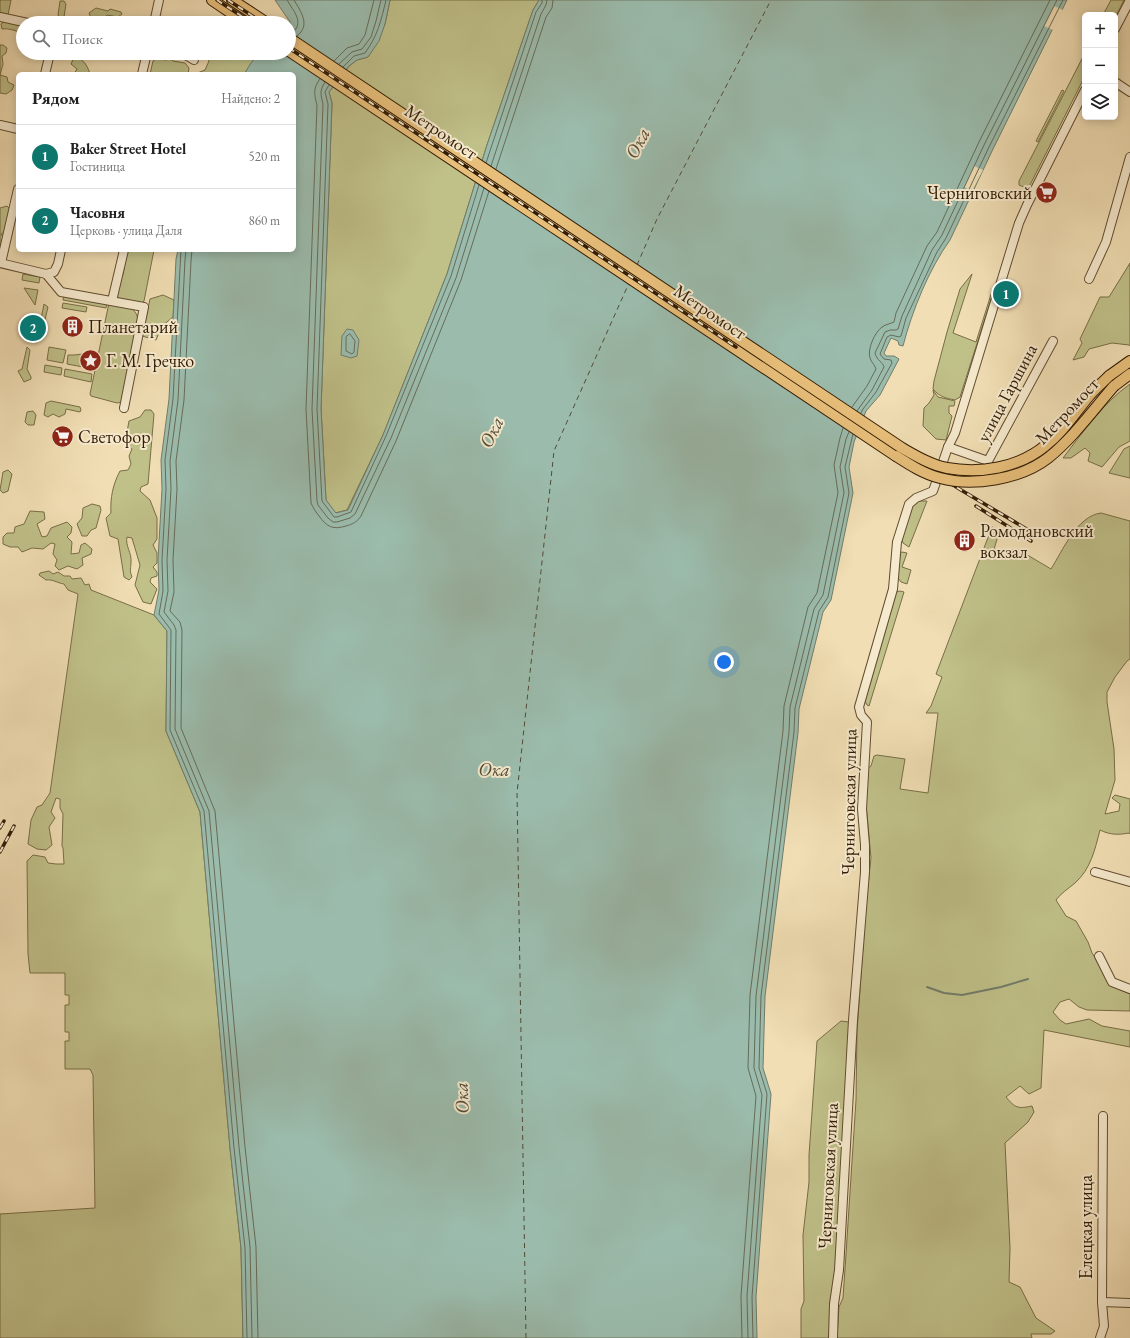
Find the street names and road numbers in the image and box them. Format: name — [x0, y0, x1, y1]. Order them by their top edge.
street label: Метромост — [400, 99, 483, 165]
street label: Метромост — [669, 279, 752, 345]
street label: улица Гаршина — [971, 339, 1042, 446]
street label: Метромост — [1030, 372, 1104, 449]
street label: Черниговская улица — [836, 728, 861, 875]
street label: Черниговская улица — [812, 1101, 843, 1250]
street label: Елецкая улица — [1074, 1174, 1097, 1279]

